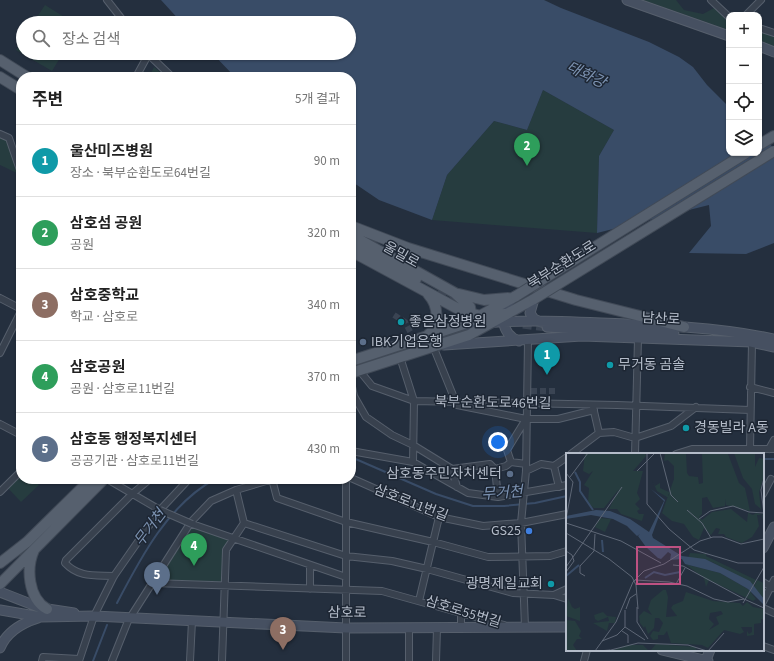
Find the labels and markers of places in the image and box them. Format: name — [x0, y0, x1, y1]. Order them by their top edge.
pin: 2 — [514, 133, 540, 166]
place label: 좋은삼정병원 — [409, 312, 486, 332]
marker: 좋은삼정병원 — [396, 317, 406, 327]
place label: IBK기업은행 — [371, 332, 443, 352]
marker: IBK기업은행 — [358, 337, 368, 347]
pin: 1 — [534, 342, 560, 375]
place label: 무거동 곰솔 — [618, 355, 685, 375]
marker: 무거동 곰솔 — [605, 360, 615, 370]
place label: 경동빌라 A동 — [694, 418, 769, 438]
marker: 경동빌라 A동 — [681, 423, 691, 433]
place label: 삼호동주민자치센터 — [386, 464, 502, 484]
marker: 삼호동주민자치센터 — [505, 469, 515, 479]
place label: GS25 — [491, 521, 521, 541]
marker: GS25 — [524, 526, 534, 536]
pin: 4 — [181, 533, 207, 566]
pin: 5 — [144, 562, 170, 595]
place label: 광명제일교회 — [466, 574, 543, 594]
marker: 광명제일교회 — [546, 579, 556, 589]
pin: 3 — [270, 617, 296, 650]

